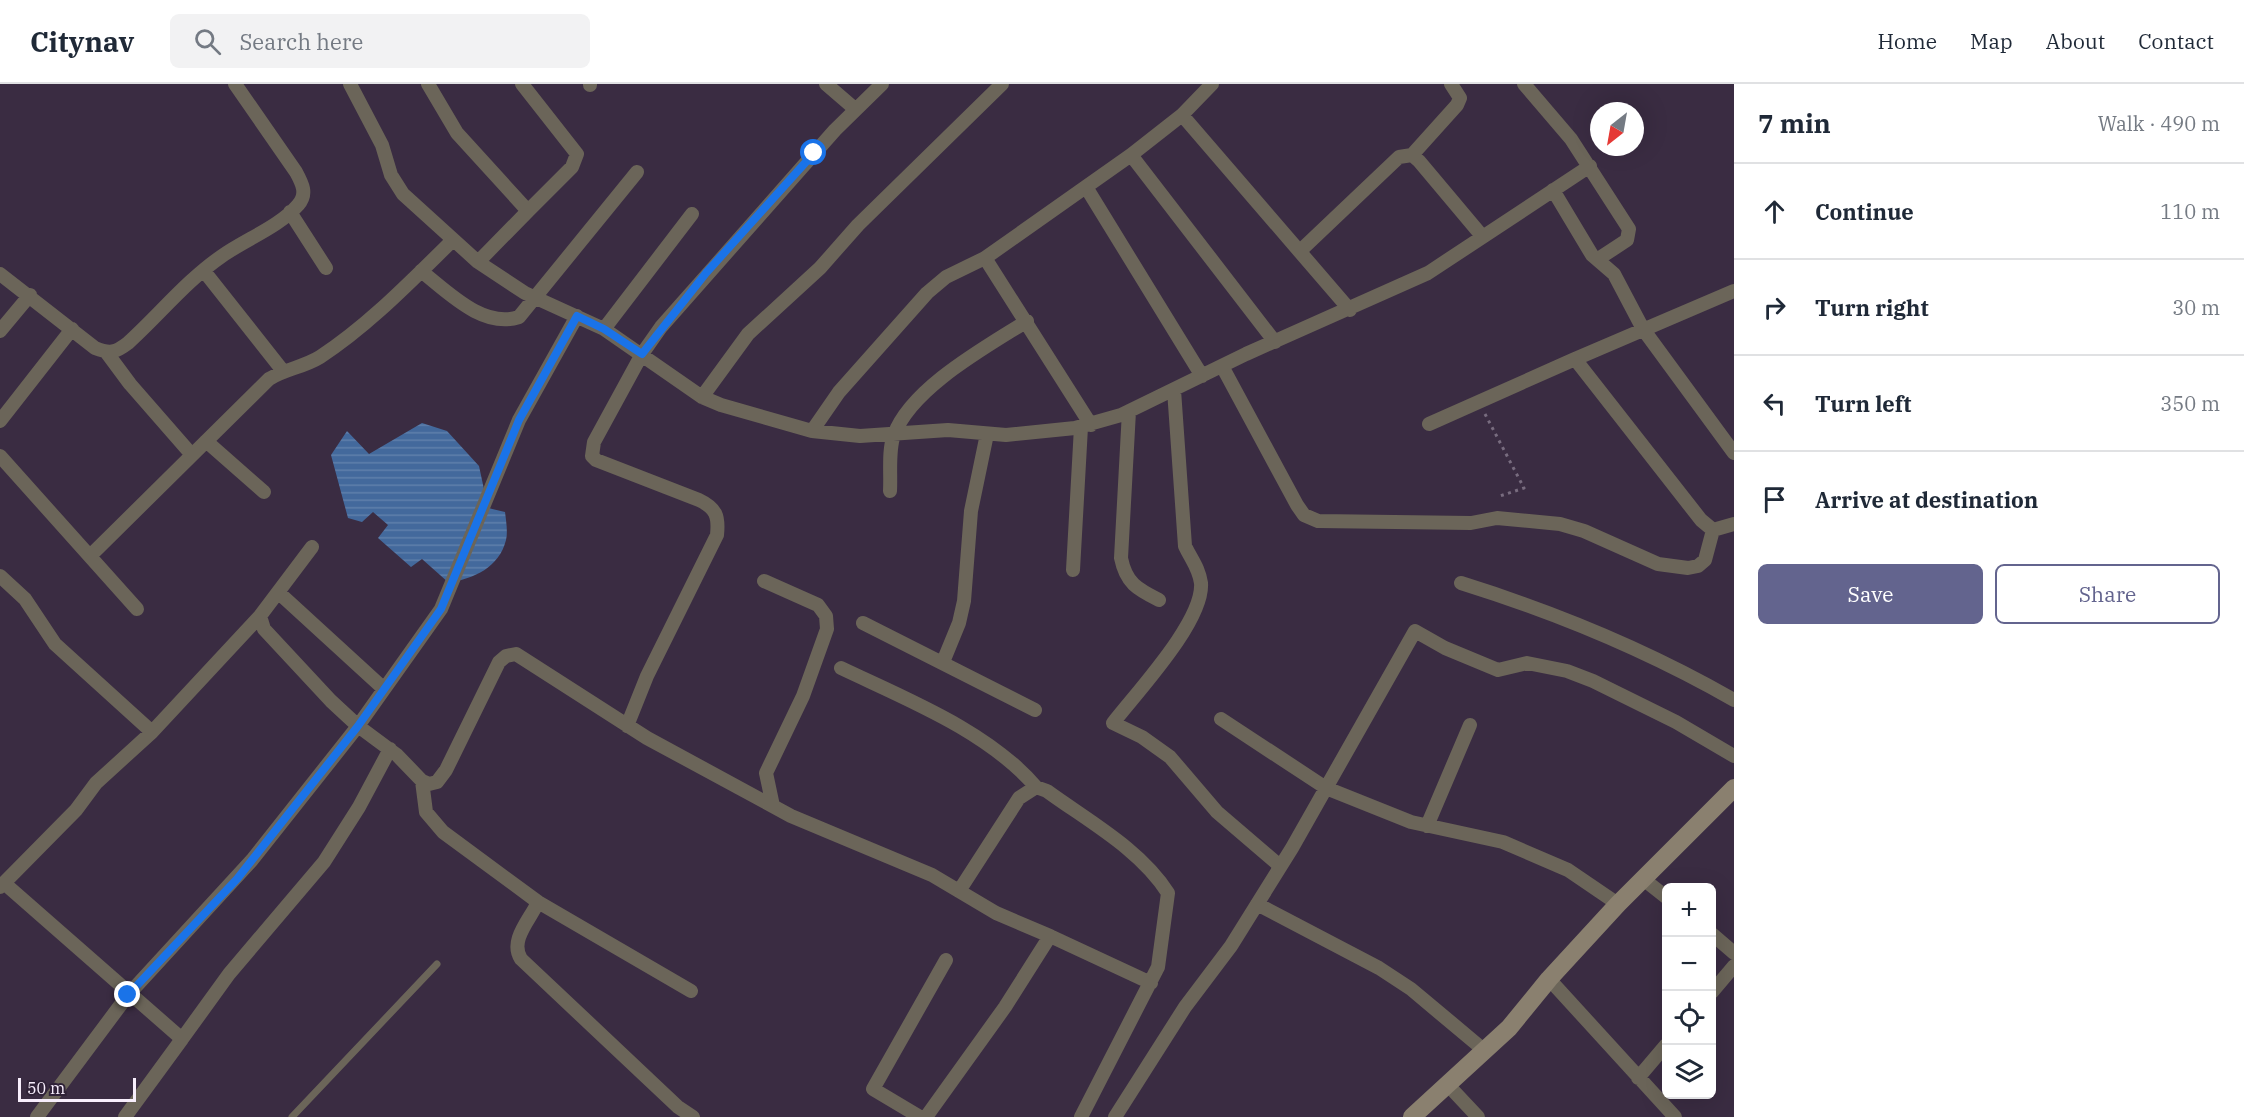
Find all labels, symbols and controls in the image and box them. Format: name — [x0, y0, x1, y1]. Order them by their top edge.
search box — [170, 14, 590, 68]
text: Citynav — [30, 23, 134, 60]
icon: search — [191, 25, 224, 58]
text: Search here — [239, 27, 363, 56]
text: Home — [1877, 27, 1937, 55]
text: Map — [1970, 27, 2013, 55]
text: About — [2046, 27, 2105, 55]
text: Contact — [2138, 27, 2214, 55]
north arrow — [1590, 102, 1644, 156]
text: 7 min — [1758, 106, 1831, 140]
text: Walk · 490 m — [2098, 110, 2220, 137]
route start — [800, 139, 826, 165]
icon: ahead — [1758, 195, 1791, 228]
text: Continue — [1815, 197, 1914, 226]
text: 110 m — [2160, 198, 2220, 225]
icon: right — [1758, 291, 1791, 324]
text: Turn right — [1815, 293, 1929, 322]
text: 30 m — [2172, 294, 2220, 321]
icon: left — [1758, 387, 1791, 420]
text: Turn left — [1815, 389, 1911, 418]
text: 350 m — [2160, 390, 2220, 417]
icon: arrive — [1758, 483, 1791, 516]
text: Arrive at destination — [1815, 485, 2038, 514]
button: Save — [1758, 564, 1983, 624]
button: Share — [1995, 564, 2220, 624]
map controls — [1662, 883, 1716, 1099]
button: + — [1662, 883, 1716, 937]
button: − — [1662, 937, 1716, 991]
route end — [114, 981, 140, 1007]
button: locate — [1662, 991, 1716, 1045]
button: layers — [1662, 1045, 1716, 1099]
scale bar — [18, 1075, 136, 1102]
text: 50 m — [27, 1078, 65, 1098]

